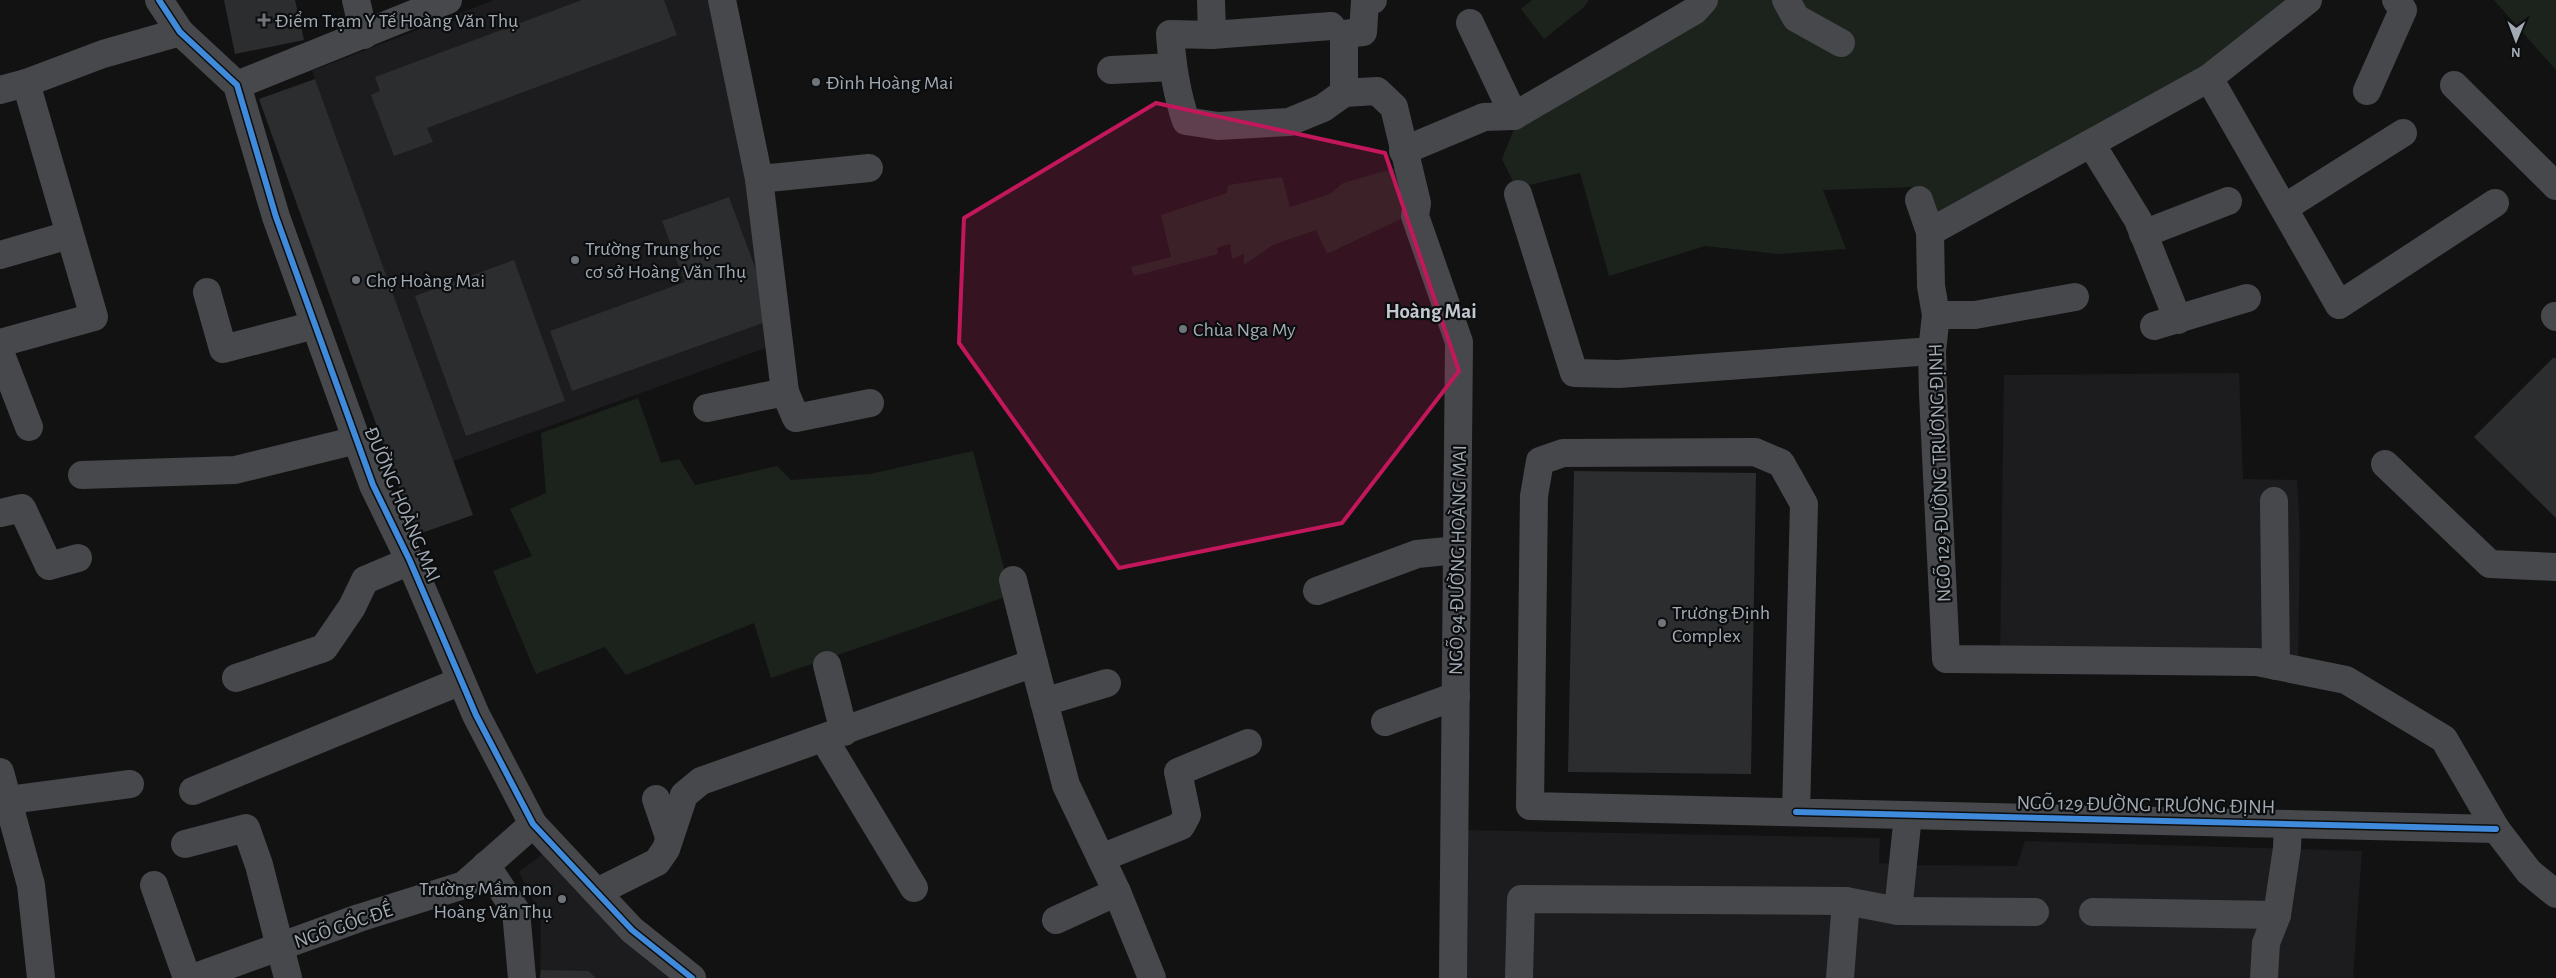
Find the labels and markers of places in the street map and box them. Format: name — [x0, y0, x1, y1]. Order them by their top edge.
place label: Điểm Trạm Y Tế Hoàng Văn Thụ — [275, 11, 518, 31]
marker: Điểm Trạm Y Tế Hoàng Văn Thụ — [257, 13, 271, 27]
place label: Đình Hoàng Mai — [826, 73, 953, 93]
marker: Đình Hoàng Mai — [810, 76, 822, 88]
place label: Trường Trung học cơ sở Hoàng Văn Thụ — [585, 239, 746, 282]
marker: Trường Trung học cơ sở Hoàng Văn Thụ — [569, 254, 581, 266]
place label: Chợ Hoàng Mai — [366, 271, 485, 291]
marker: Chợ Hoàng Mai — [350, 274, 362, 286]
place label: Chùa Nga My — [1193, 320, 1296, 340]
marker: Chùa Nga My — [1177, 323, 1189, 335]
place label: Trương Định Complex — [1672, 603, 1770, 646]
marker: Trương Định Complex — [1656, 617, 1668, 629]
place label: Trường Mầm non Hoàng Văn Thụ — [419, 879, 552, 922]
marker: Trường Mầm non Hoàng Văn Thụ — [556, 893, 568, 905]

